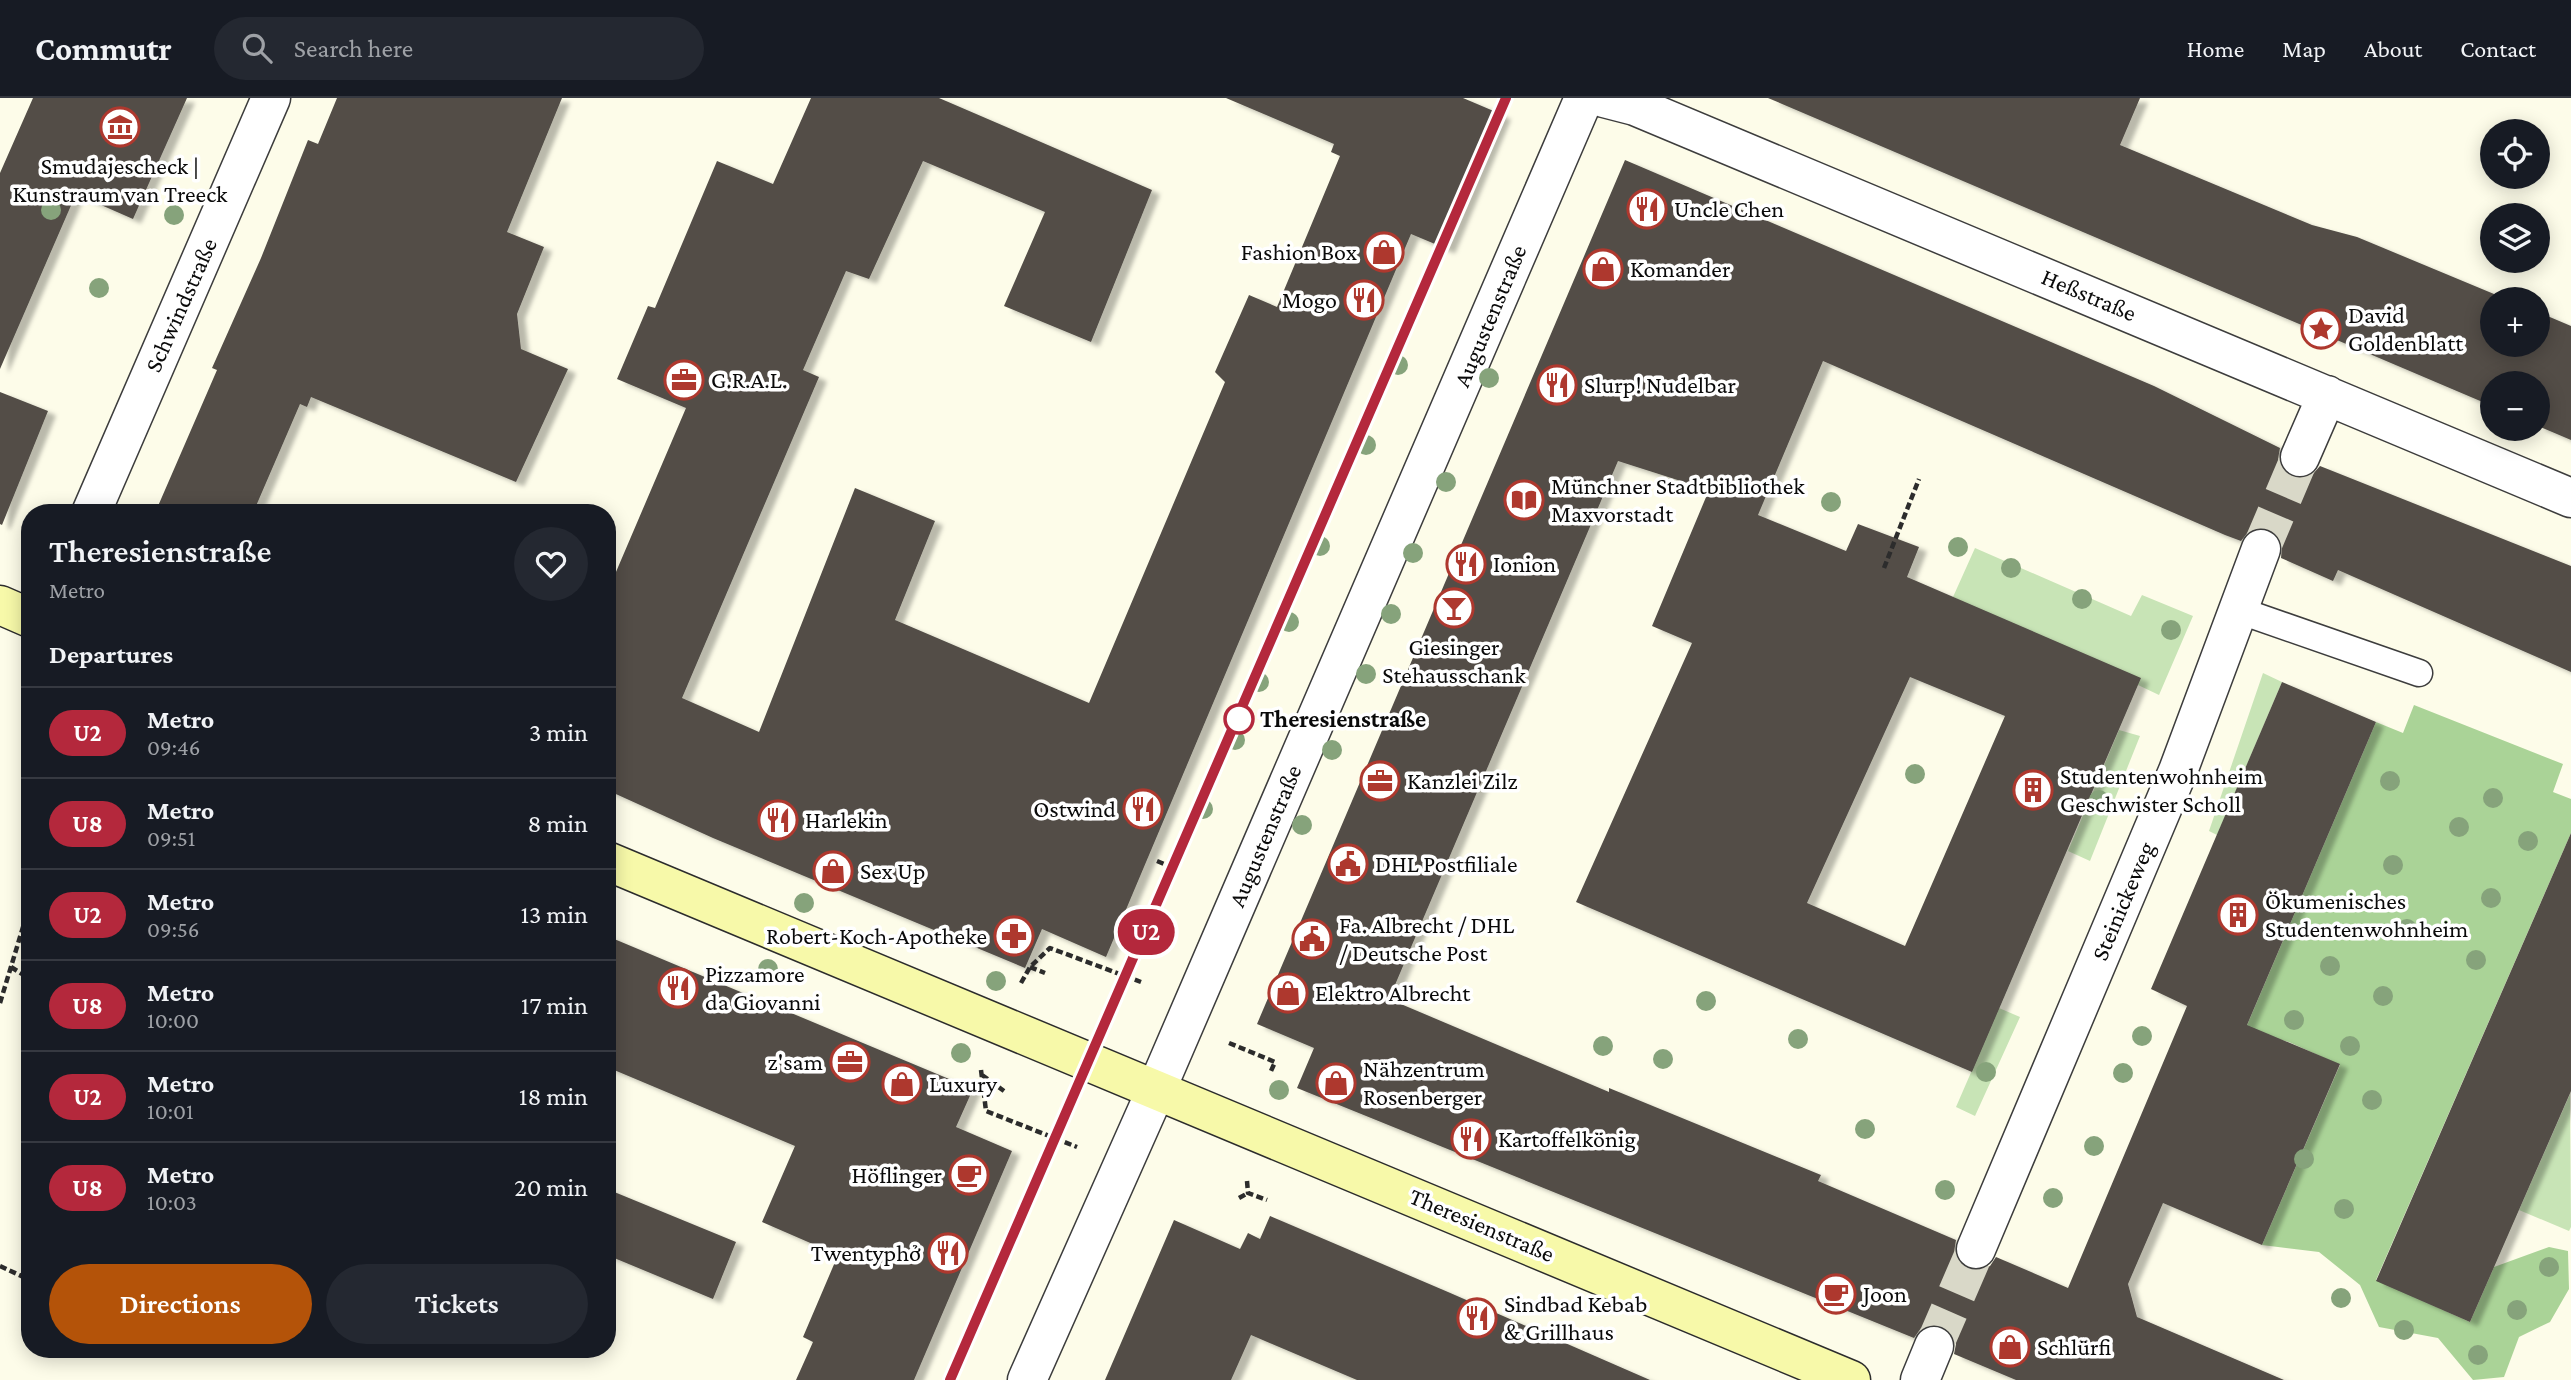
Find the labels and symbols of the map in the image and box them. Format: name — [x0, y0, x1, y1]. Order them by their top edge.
museum icon: Smudajescheck | Kunstraum van Treeck — [99, 106, 141, 148]
place label: Smudajescheck | Kunstraum van Treeck — [13, 152, 228, 207]
restaurant icon: Uncle Chen — [1626, 188, 1668, 230]
place label: Uncle Chen — [1674, 195, 1784, 222]
shop icon: Fashion Box — [1363, 231, 1405, 273]
street label: Schwindstraße — [139, 234, 222, 376]
place label: Fashion Box — [1241, 238, 1357, 265]
street label: Augustenstraße — [1448, 241, 1532, 391]
shop icon: Komander — [1582, 248, 1624, 290]
place label: Komander — [1630, 255, 1731, 282]
street label: Heßstraße — [2038, 263, 2141, 327]
restaurant icon: Mogo — [1343, 279, 1385, 321]
place label: Mogo — [1282, 286, 1337, 313]
place label: David Goldenblatt — [2348, 301, 2464, 356]
place icon: David Goldenblatt — [2300, 308, 2342, 350]
office icon: G.R.A.L. — [663, 359, 705, 401]
restaurant icon: Slurp! Nudelbar — [1536, 364, 1578, 406]
place label: G.R.A.L. — [711, 366, 787, 393]
place label: Slurp! Nudelbar — [1584, 371, 1737, 398]
place label: Münchner Stadtbibliothek Maxvorstadt — [1551, 472, 1805, 527]
library icon: Münchner Stadtbibliothek Maxvorstadt — [1503, 479, 1545, 521]
restaurant icon: Ionion — [1445, 543, 1487, 585]
place label: Ionion — [1493, 550, 1556, 577]
bar icon: Giesinger Stehausschank — [1433, 587, 1475, 629]
place label: Giesinger Stehausschank — [1382, 633, 1526, 688]
marker: Theresienstraße — [1224, 704, 1254, 734]
place label: Theresienstraße — [1260, 705, 1426, 732]
office icon: Kanzlei Zilz — [1359, 760, 1401, 802]
street label: Augustenstraße — [1223, 761, 1307, 911]
place label: Studentenwohnheim Geschwister Scholl — [2060, 762, 2263, 817]
place label: Kanzlei Zilz — [1407, 767, 1518, 794]
building icon: Studentenwohnheim Geschwister Scholl — [2012, 769, 2054, 811]
restaurant icon: Ostwind — [1122, 788, 1164, 830]
place label: Ostwind — [1033, 795, 1116, 822]
restaurant icon: Harlekin — [757, 799, 799, 841]
place label: Harlekin — [805, 806, 888, 833]
street label: Steinickeweg — [2085, 837, 2160, 964]
public building icon: DHL Postfiliale — [1327, 843, 1369, 885]
shop icon: Sex Up — [812, 850, 854, 892]
place label: DHL Postfiliale — [1375, 850, 1517, 877]
place label: Sex Up — [860, 857, 925, 884]
place label: Ökumenisches Studentenwohnheim — [2265, 887, 2468, 942]
building icon: Ökumenisches Studentenwohnheim — [2217, 894, 2259, 936]
line badge: U2 — [1114, 909, 1178, 955]
place label: Fa. Albrecht / DHL / Deutsche Post — [1339, 911, 1514, 966]
pharmacy icon: Robert-Koch-Apotheke — [993, 915, 1035, 957]
public building icon: Fa. Albrecht / DHL / Deutsche Post — [1291, 918, 1333, 960]
place label: Robert-Koch-Apotheke — [766, 922, 987, 949]
place label: Pizzamore da Giovanni — [705, 960, 821, 1015]
restaurant icon: Pizzamore da Giovanni — [657, 967, 699, 1009]
shop icon: Elektro Albrecht — [1267, 972, 1309, 1014]
place label: Elektro Albrecht — [1315, 979, 1471, 1006]
office icon: z'sam — [829, 1041, 871, 1083]
place label: z'sam — [768, 1048, 823, 1075]
place label: Nähzentrum Rosenberger — [1363, 1055, 1485, 1110]
shop icon: Nähzentrum Rosenberger — [1315, 1062, 1357, 1104]
shop icon: Luxury — [881, 1063, 923, 1105]
place label: Luxury — [929, 1070, 998, 1097]
restaurant icon: Kartoffelkönig — [1450, 1118, 1492, 1160]
place label: Kartoffelkönig — [1498, 1125, 1636, 1152]
cafe icon: Höflinger — [948, 1154, 990, 1196]
place label: Höflinger — [852, 1161, 942, 1188]
street label: Theresienstraße — [1406, 1182, 1559, 1267]
restaurant icon: Twentyphở — [927, 1232, 969, 1274]
place label: Twentyphở — [811, 1239, 921, 1266]
cafe icon: Joon — [1815, 1273, 1857, 1315]
place label: Joon — [1861, 1280, 1907, 1307]
place label: Sindbad Kebab & Grillhaus — [1504, 1290, 1647, 1345]
restaurant icon: Sindbad Kebab & Grillhaus — [1456, 1297, 1498, 1339]
shop icon: Schlürfi — [1989, 1326, 2031, 1368]
place label: Schlürfi — [2037, 1333, 2112, 1360]

